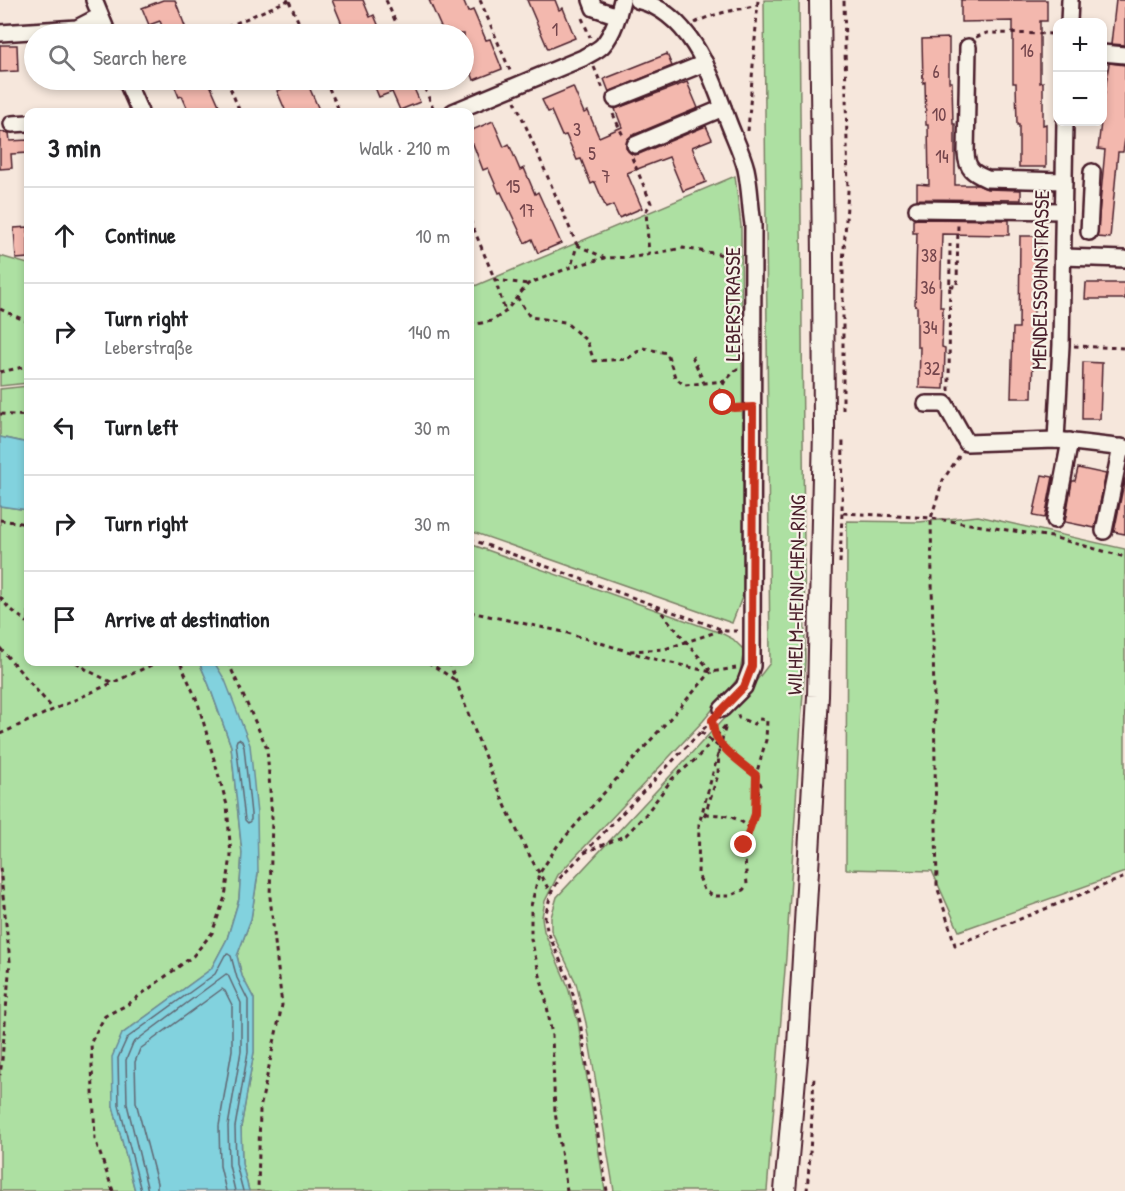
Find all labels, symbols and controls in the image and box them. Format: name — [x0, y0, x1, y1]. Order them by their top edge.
house number: 1 — [552, 17, 558, 42]
map controls — [1053, 18, 1107, 126]
button: + — [1053, 18, 1107, 72]
search box — [24, 24, 474, 90]
house number: 16 — [1020, 38, 1034, 63]
icon: search — [45, 41, 78, 74]
text: Search here — [93, 42, 187, 72]
house number: 6 — [932, 59, 940, 84]
button: − — [1053, 72, 1107, 126]
house number: 10 — [932, 102, 946, 127]
house number: 3 — [573, 117, 581, 142]
text: 3 min — [48, 130, 101, 165]
text: Walk · 210 m — [359, 134, 450, 161]
house number: 5 — [588, 141, 596, 166]
house number: 14 — [935, 144, 949, 169]
house number: 7 — [602, 164, 611, 189]
house number: 15 — [506, 174, 520, 199]
street label: MENDELSSOHNSTRASSE — [1024, 190, 1056, 370]
house number: 17 — [519, 198, 535, 223]
icon: ahead — [48, 219, 81, 252]
text: Continue — [105, 220, 176, 250]
text: 10 m — [416, 222, 450, 249]
house number: 38 — [921, 243, 937, 268]
street label: LEBERSTRASSE — [718, 247, 747, 361]
house number: 36 — [920, 275, 936, 300]
text: Turn right — [105, 303, 188, 333]
icon: right — [48, 315, 81, 348]
house number: 34 — [923, 315, 938, 340]
text: 140 m — [408, 318, 450, 345]
text: Leberstraße — [105, 333, 193, 360]
house number: 32 — [924, 356, 941, 381]
route start — [709, 389, 735, 415]
icon: left — [48, 411, 81, 444]
text: Turn left — [105, 412, 178, 442]
text: 30 m — [414, 414, 450, 441]
street label: WILHELM-HEINICHEN-RING — [780, 495, 812, 695]
icon: right — [48, 507, 81, 540]
text: Turn right — [105, 508, 188, 538]
text: 30 m — [414, 510, 450, 537]
icon: arrive — [48, 603, 81, 636]
text: Arrive at destination — [105, 604, 270, 634]
route end — [730, 831, 756, 857]

